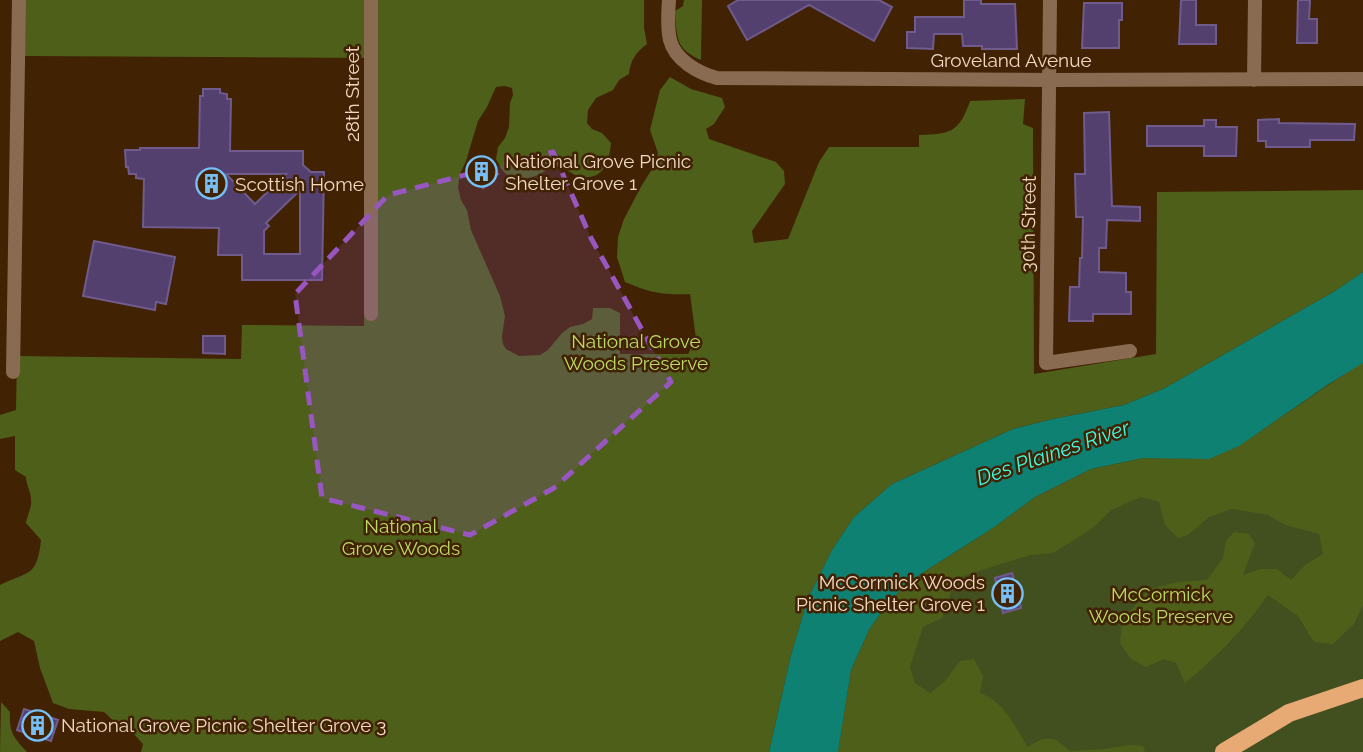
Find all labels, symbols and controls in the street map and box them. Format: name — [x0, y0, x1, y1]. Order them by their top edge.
street label: 28th Street — [341, 45, 363, 142]
street label: Groveland Avenue — [930, 49, 1092, 71]
place label: National Grove Picnic Shelter Grove 1 — [505, 150, 691, 194]
building icon: National Grove Picnic Shelter Grove 1 — [465, 155, 499, 189]
building icon: Scottish Home — [195, 167, 229, 201]
place label: Scottish Home — [235, 173, 364, 195]
street label: 30th Street — [1016, 175, 1040, 273]
park label: National Grove Woods Preserve — [564, 330, 708, 374]
water label: Des Plaines River — [973, 414, 1133, 490]
park label: National Grove Woods — [342, 515, 460, 559]
place label: McCormick Woods Picnic Shelter Grove 1 — [796, 571, 985, 615]
building icon: McCormick Woods Picnic Shelter Grove 1 — [991, 576, 1025, 610]
park label: McCormick Woods Preserve — [1089, 583, 1233, 627]
building icon: National Grove Picnic Shelter Grove 3 — [21, 708, 55, 742]
place label: National Grove Picnic Shelter Grove 3 — [61, 714, 386, 736]

